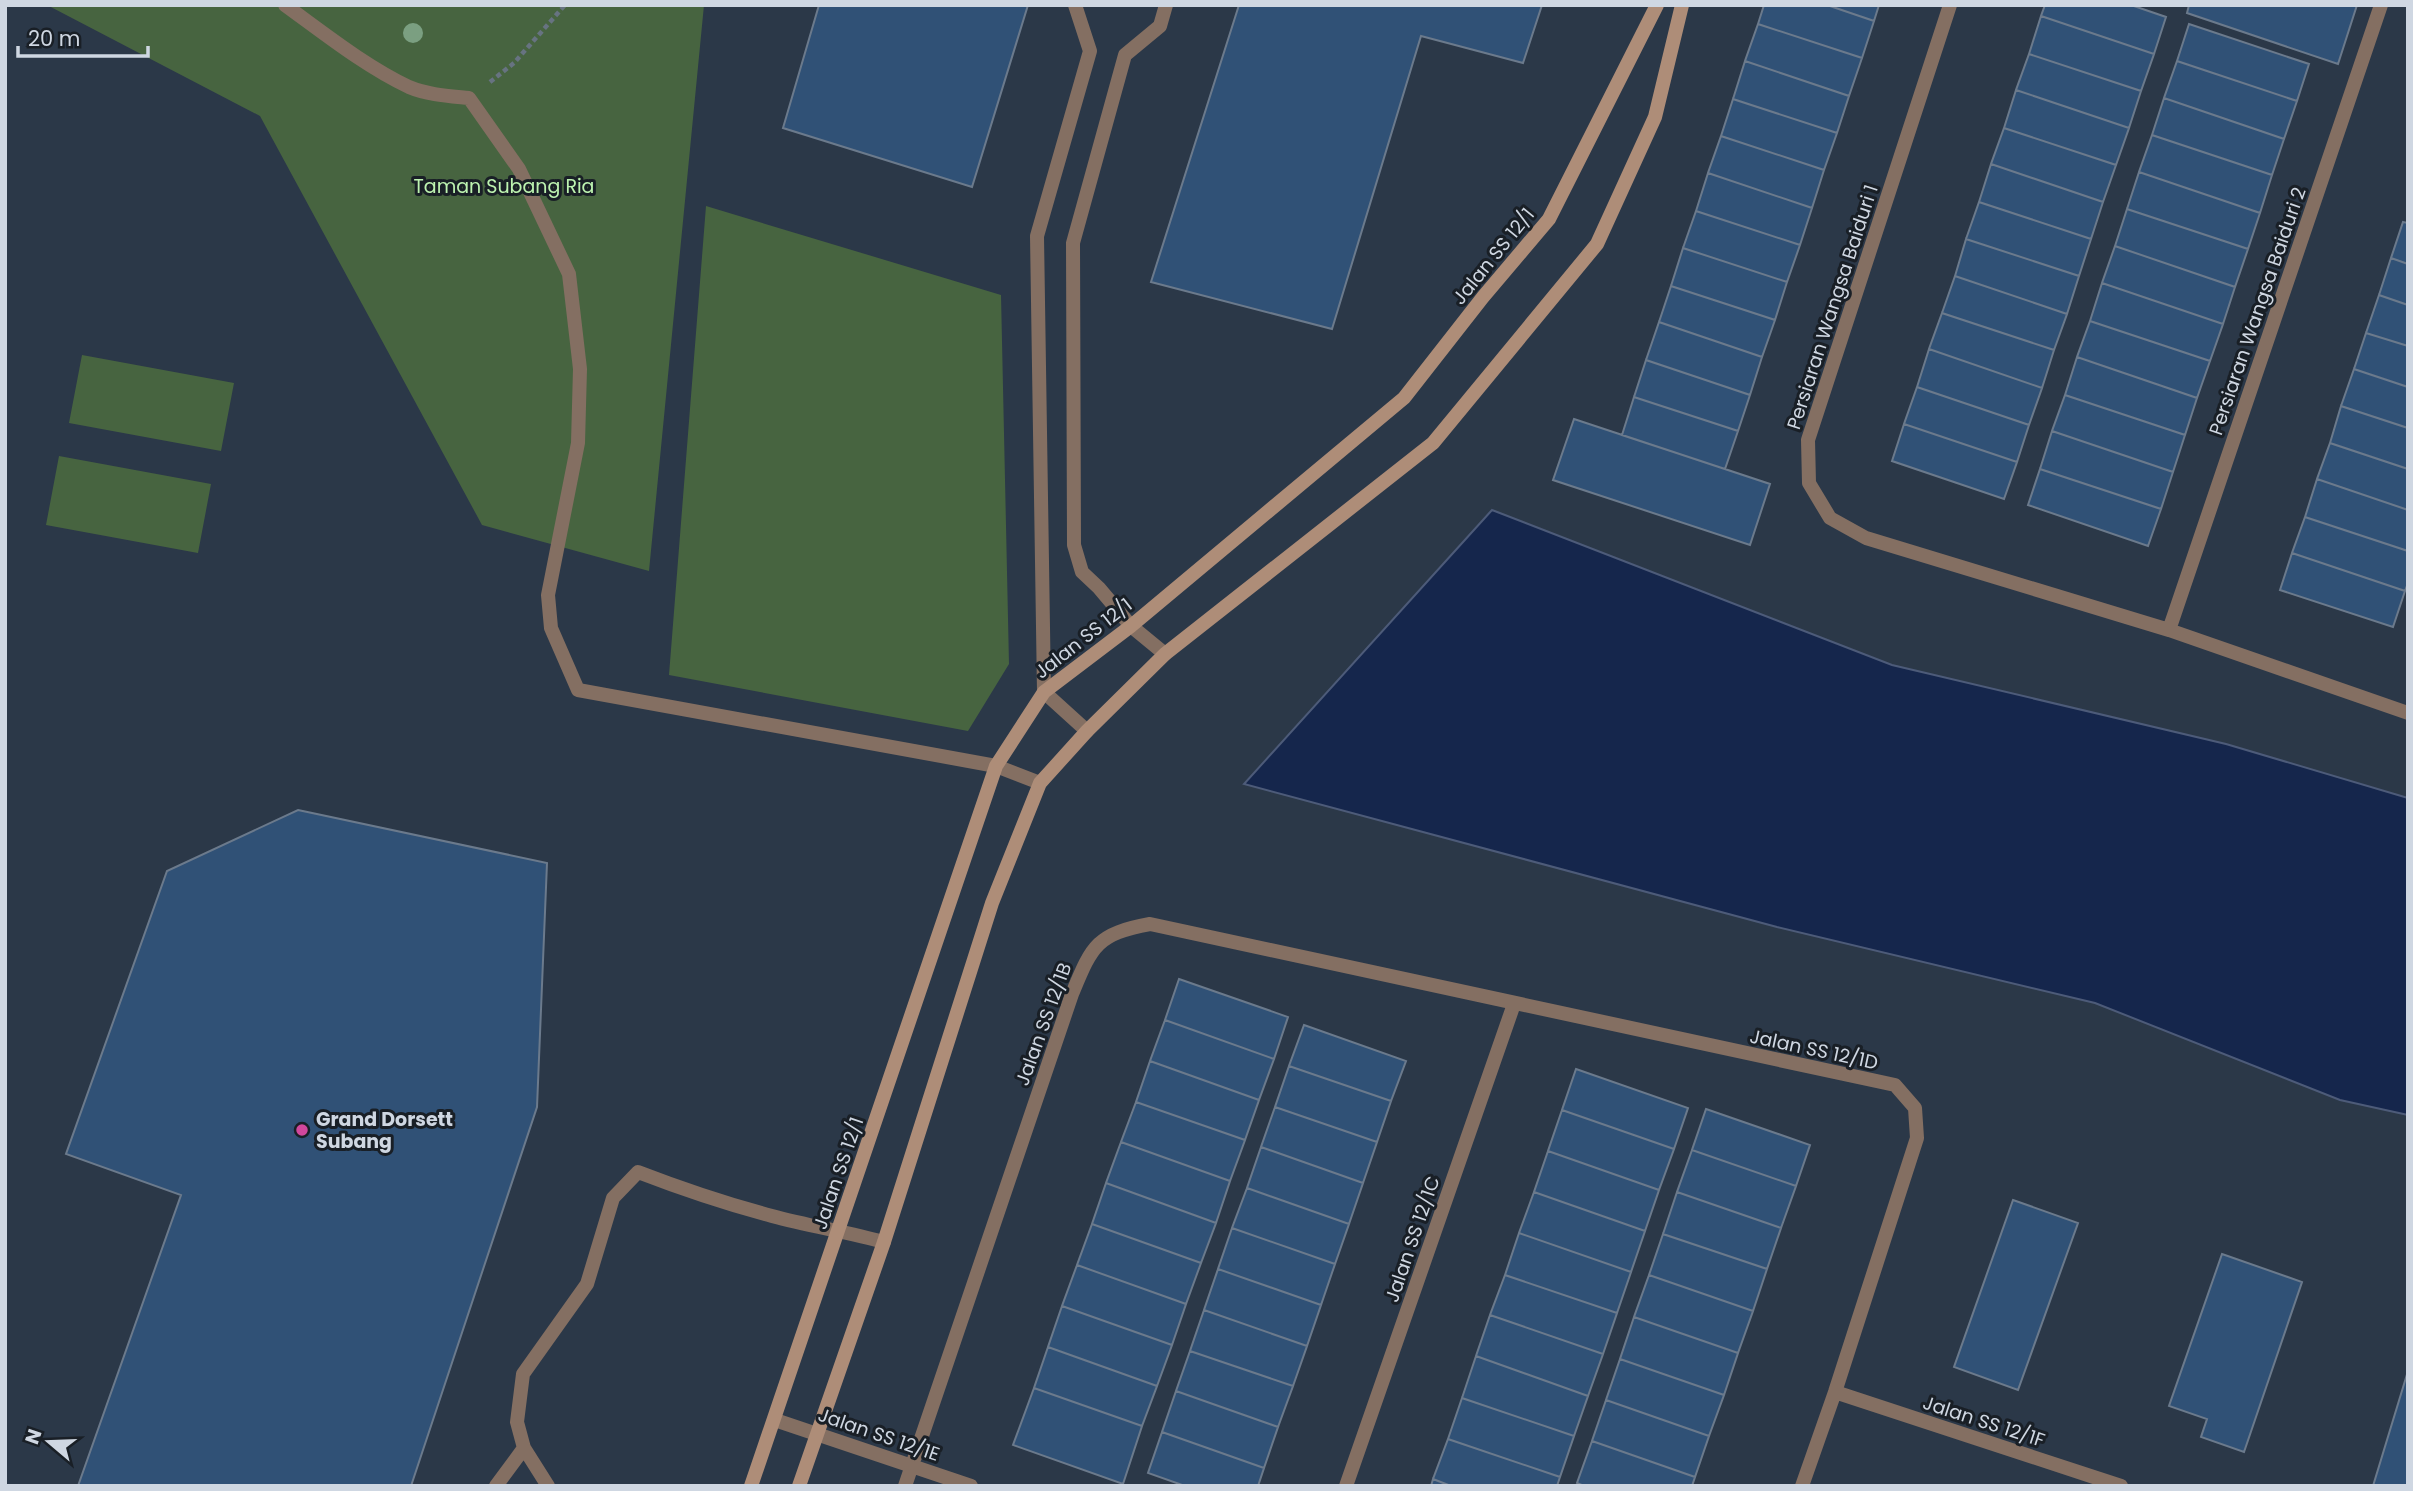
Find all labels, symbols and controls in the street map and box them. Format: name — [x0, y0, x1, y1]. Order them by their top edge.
scale bar — [18, 14, 147, 58]
text: 20 m — [28, 24, 81, 53]
park label: Taman Subang Ria — [414, 173, 594, 200]
street label: Persiaran Wangsa Baiduri 1 — [1780, 181, 1885, 433]
street label: Persiaran Wangsa Baiduri 2 — [2202, 183, 2313, 439]
street label: Jalan SS 12/1 — [1446, 202, 1541, 310]
street label: Jalan SS 12/1 — [1029, 592, 1138, 685]
street label: Jalan SS 12/1B — [1009, 959, 1078, 1089]
street label: Jalan SS 12/1D — [1747, 1023, 1881, 1076]
place label: Grand Dorsett Subang — [316, 1106, 453, 1155]
street label: Jalan SS 12/1 — [807, 1113, 870, 1233]
marker: Grand Dorsett Subang — [294, 1122, 310, 1138]
street label: Jalan SS 12/1C — [1378, 1172, 1447, 1306]
street label: Jalan SS 12/1F — [1919, 1389, 2048, 1454]
street label: Jalan SS 12/1E — [814, 1401, 943, 1468]
north arrow — [14, 1407, 84, 1477]
text: N — [18, 1425, 48, 1448]

